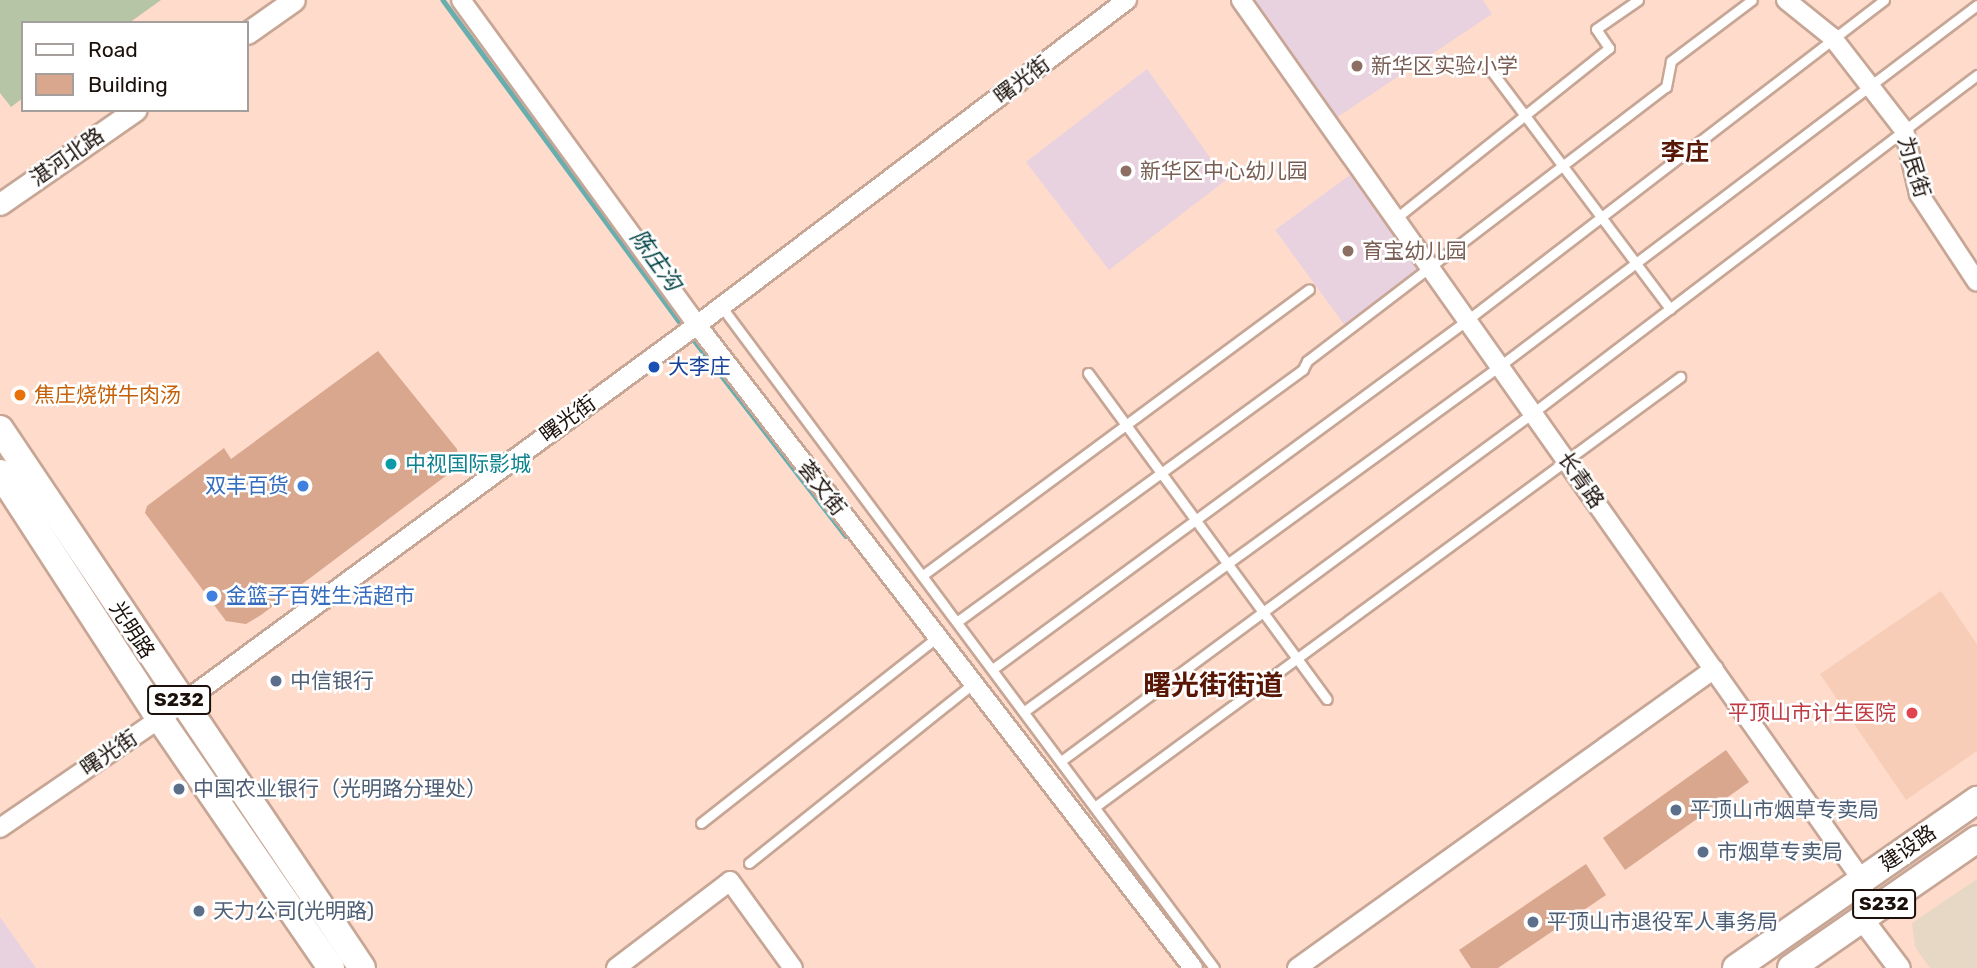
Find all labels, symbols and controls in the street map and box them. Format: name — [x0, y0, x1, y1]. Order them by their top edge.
legend — [21, 21, 248, 112]
text: Road — [88, 37, 138, 62]
street label: 曙光街 — [989, 51, 1055, 109]
place label: 新华区实验小学 — [1371, 53, 1518, 79]
marker: 新华区实验小学 — [1349, 58, 1365, 74]
text: Building — [88, 72, 168, 97]
street label: 湛河北路 — [25, 123, 109, 191]
street label: 为民街 — [1893, 133, 1935, 201]
district label: 李庄 — [1661, 139, 1709, 167]
place label: 新华区中心幼儿园 — [1140, 158, 1308, 184]
marker: 新华区中心幼儿园 — [1118, 163, 1134, 179]
water label: 陈庄沟 — [625, 224, 687, 296]
place label: 育宝幼儿园 — [1362, 238, 1467, 264]
marker: 育宝幼儿园 — [1340, 243, 1356, 259]
place label: 大李庄 — [668, 354, 731, 380]
marker: 大李庄 — [646, 359, 662, 375]
place label: 焦庄烧饼牛肉汤 — [34, 382, 181, 408]
marker: 焦庄烧饼牛肉汤 — [12, 387, 28, 403]
street label: 曙光街 — [535, 390, 601, 448]
street label: 长青路 — [1553, 447, 1609, 513]
place label: 中视国际影城 — [405, 451, 531, 477]
street label: 荟文街 — [793, 455, 851, 521]
marker: 中视国际影城 — [383, 456, 399, 472]
place label: 双丰百货 — [205, 473, 289, 499]
marker: 双丰百货 — [295, 478, 311, 494]
place label: 金篮子百姓生活超市 — [226, 583, 415, 609]
marker: 金篮子百姓生活超市 — [204, 588, 220, 604]
street label: 光明路 — [104, 597, 160, 663]
place label: 中信银行 — [290, 668, 374, 694]
district label: 曙光街街道 — [1143, 669, 1283, 703]
marker: 中信银行 — [268, 673, 284, 689]
road number: S232 — [146, 684, 212, 716]
place label: 平顶山市计生医院 — [1728, 700, 1896, 726]
marker: 平顶山市计生医院 — [1902, 703, 1922, 723]
street label: 曙光街 — [76, 725, 142, 781]
place label: 中国农业银行（光明路分理处） — [193, 776, 487, 802]
marker: 中国农业银行（光明路分理处） — [171, 781, 187, 797]
place label: 平顶山市烟草专卖局 — [1690, 797, 1879, 823]
marker: 平顶山市烟草专卖局 — [1668, 802, 1684, 818]
street label: 建设路 — [1875, 820, 1941, 876]
place label: 市烟草专卖局 — [1717, 839, 1843, 865]
marker: 市烟草专卖局 — [1695, 844, 1711, 860]
road number: S232 — [1851, 888, 1917, 920]
place label: 天力公司(光明路) — [213, 898, 374, 924]
marker: 天力公司(光明路) — [191, 903, 207, 919]
place label: 平顶山市退役军人事务局 — [1547, 909, 1778, 935]
marker: 平顶山市退役军人事务局 — [1525, 914, 1541, 930]

